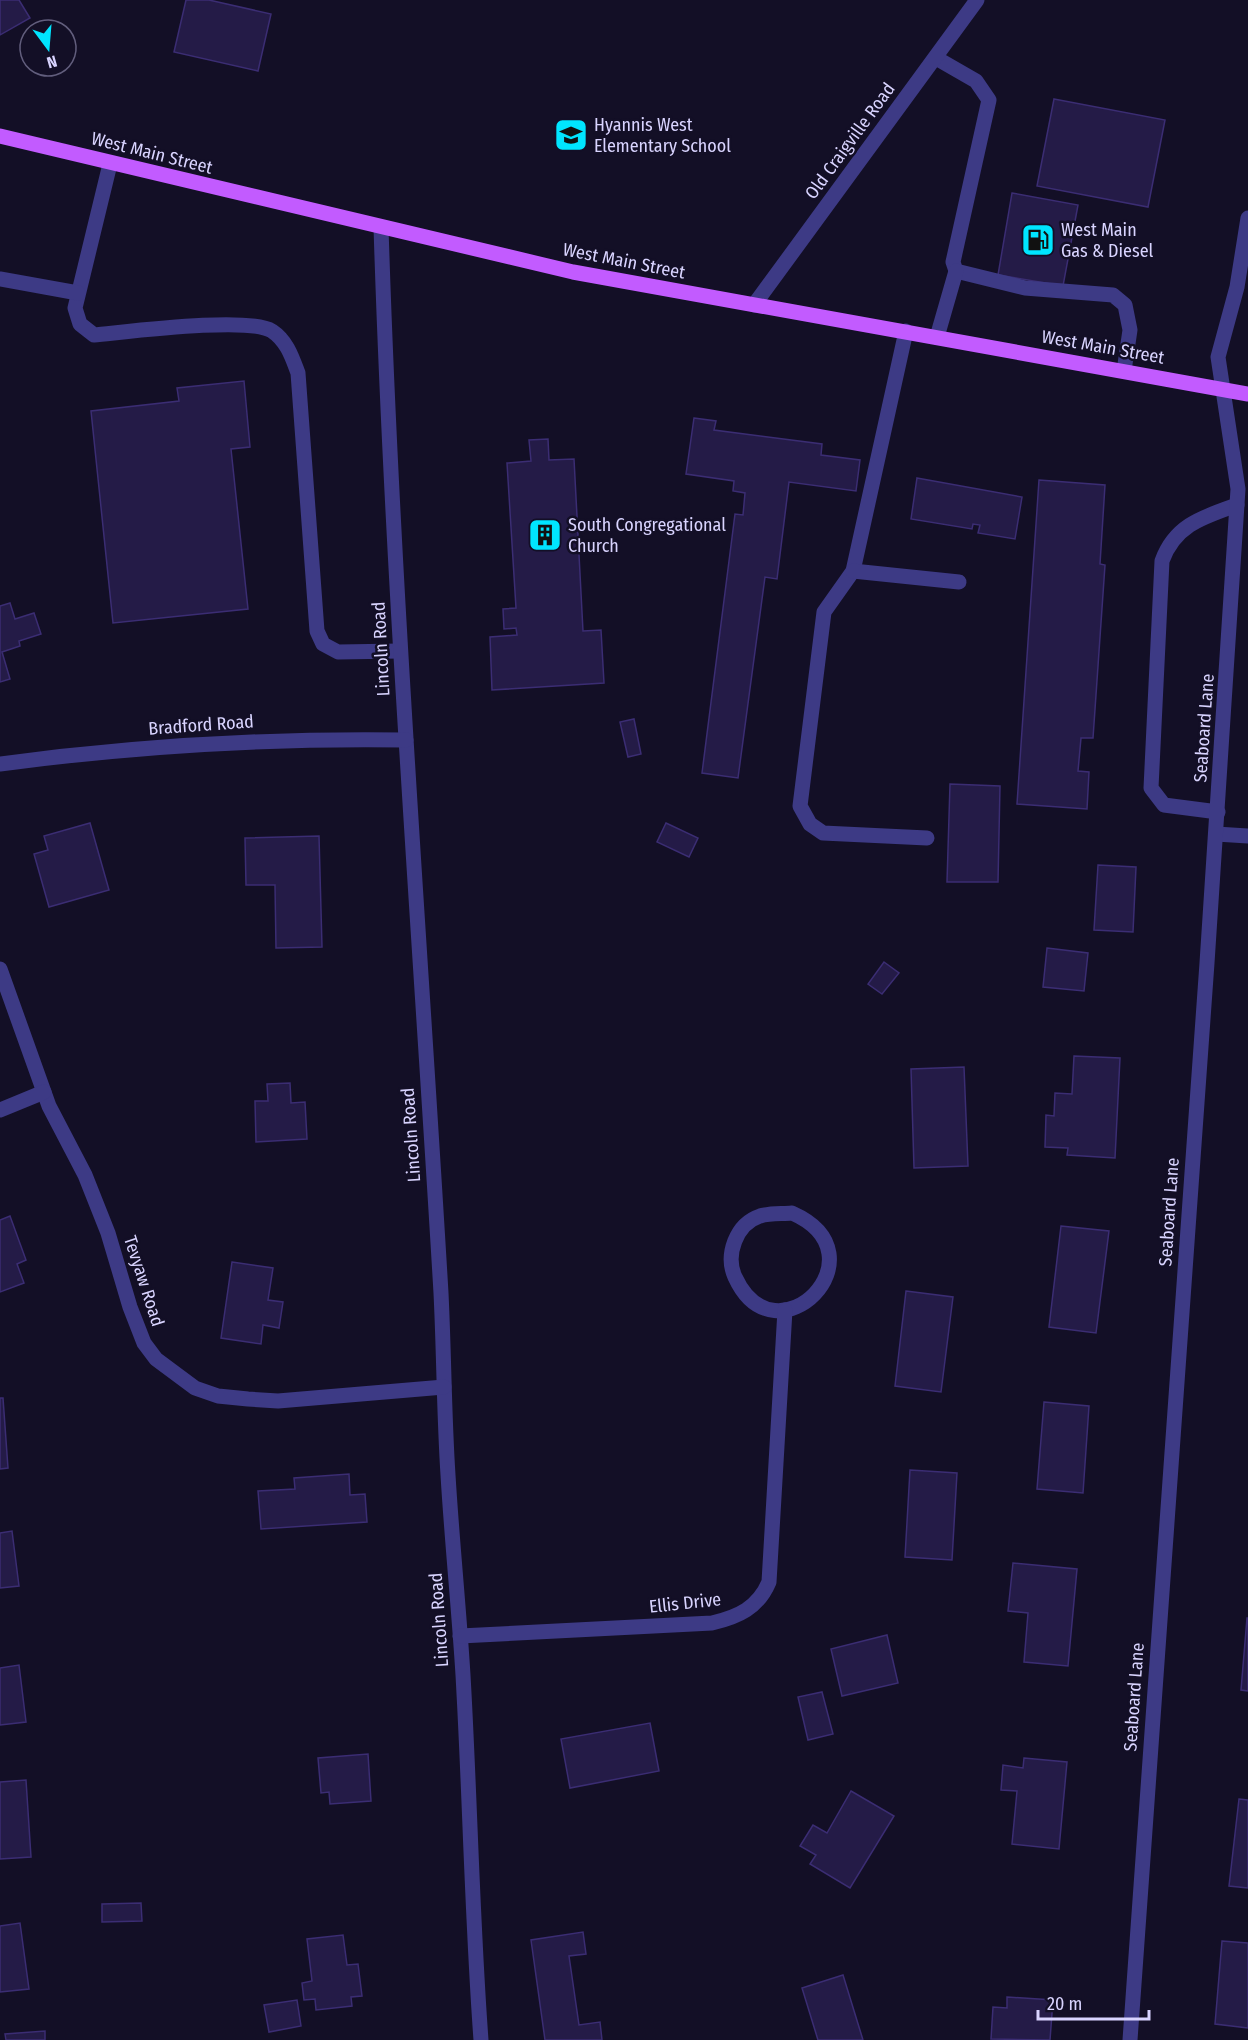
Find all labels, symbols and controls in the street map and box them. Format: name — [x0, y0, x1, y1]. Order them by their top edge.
north arrow — [18, 18, 78, 78]
text: N — [45, 51, 59, 72]
street label: Old Craigville Road — [800, 78, 900, 204]
place label: Hyannis West Elementary School — [594, 114, 731, 157]
school or university icon: Hyannis West Elementary School — [553, 117, 589, 153]
street label: West Main Street — [89, 127, 215, 179]
place label: West Main Gas & Diesel — [1061, 219, 1154, 262]
fuel station icon: West Main Gas & Diesel — [1020, 222, 1056, 258]
street label: West Main Street — [561, 238, 687, 284]
street label: West Main Street — [1040, 325, 1166, 369]
place label: South Congregational Church — [568, 514, 726, 557]
building icon: South Congregational Church — [527, 517, 563, 553]
street label: Lincoln Road — [368, 601, 394, 697]
street label: Seaboard Lane — [1189, 673, 1219, 783]
street label: Bradford Road — [147, 710, 255, 740]
street label: Lincoln Road — [397, 1087, 425, 1183]
street label: Seaboard Lane — [1154, 1157, 1184, 1267]
street label: Tevyaw Road — [119, 1233, 169, 1329]
street label: Lincoln Road — [425, 1572, 453, 1668]
street label: Ellis Drive — [648, 1588, 722, 1618]
street label: Seaboard Lane — [1119, 1642, 1149, 1752]
scale bar — [1038, 1983, 1149, 2021]
text: 20 m — [1047, 1993, 1082, 2015]

